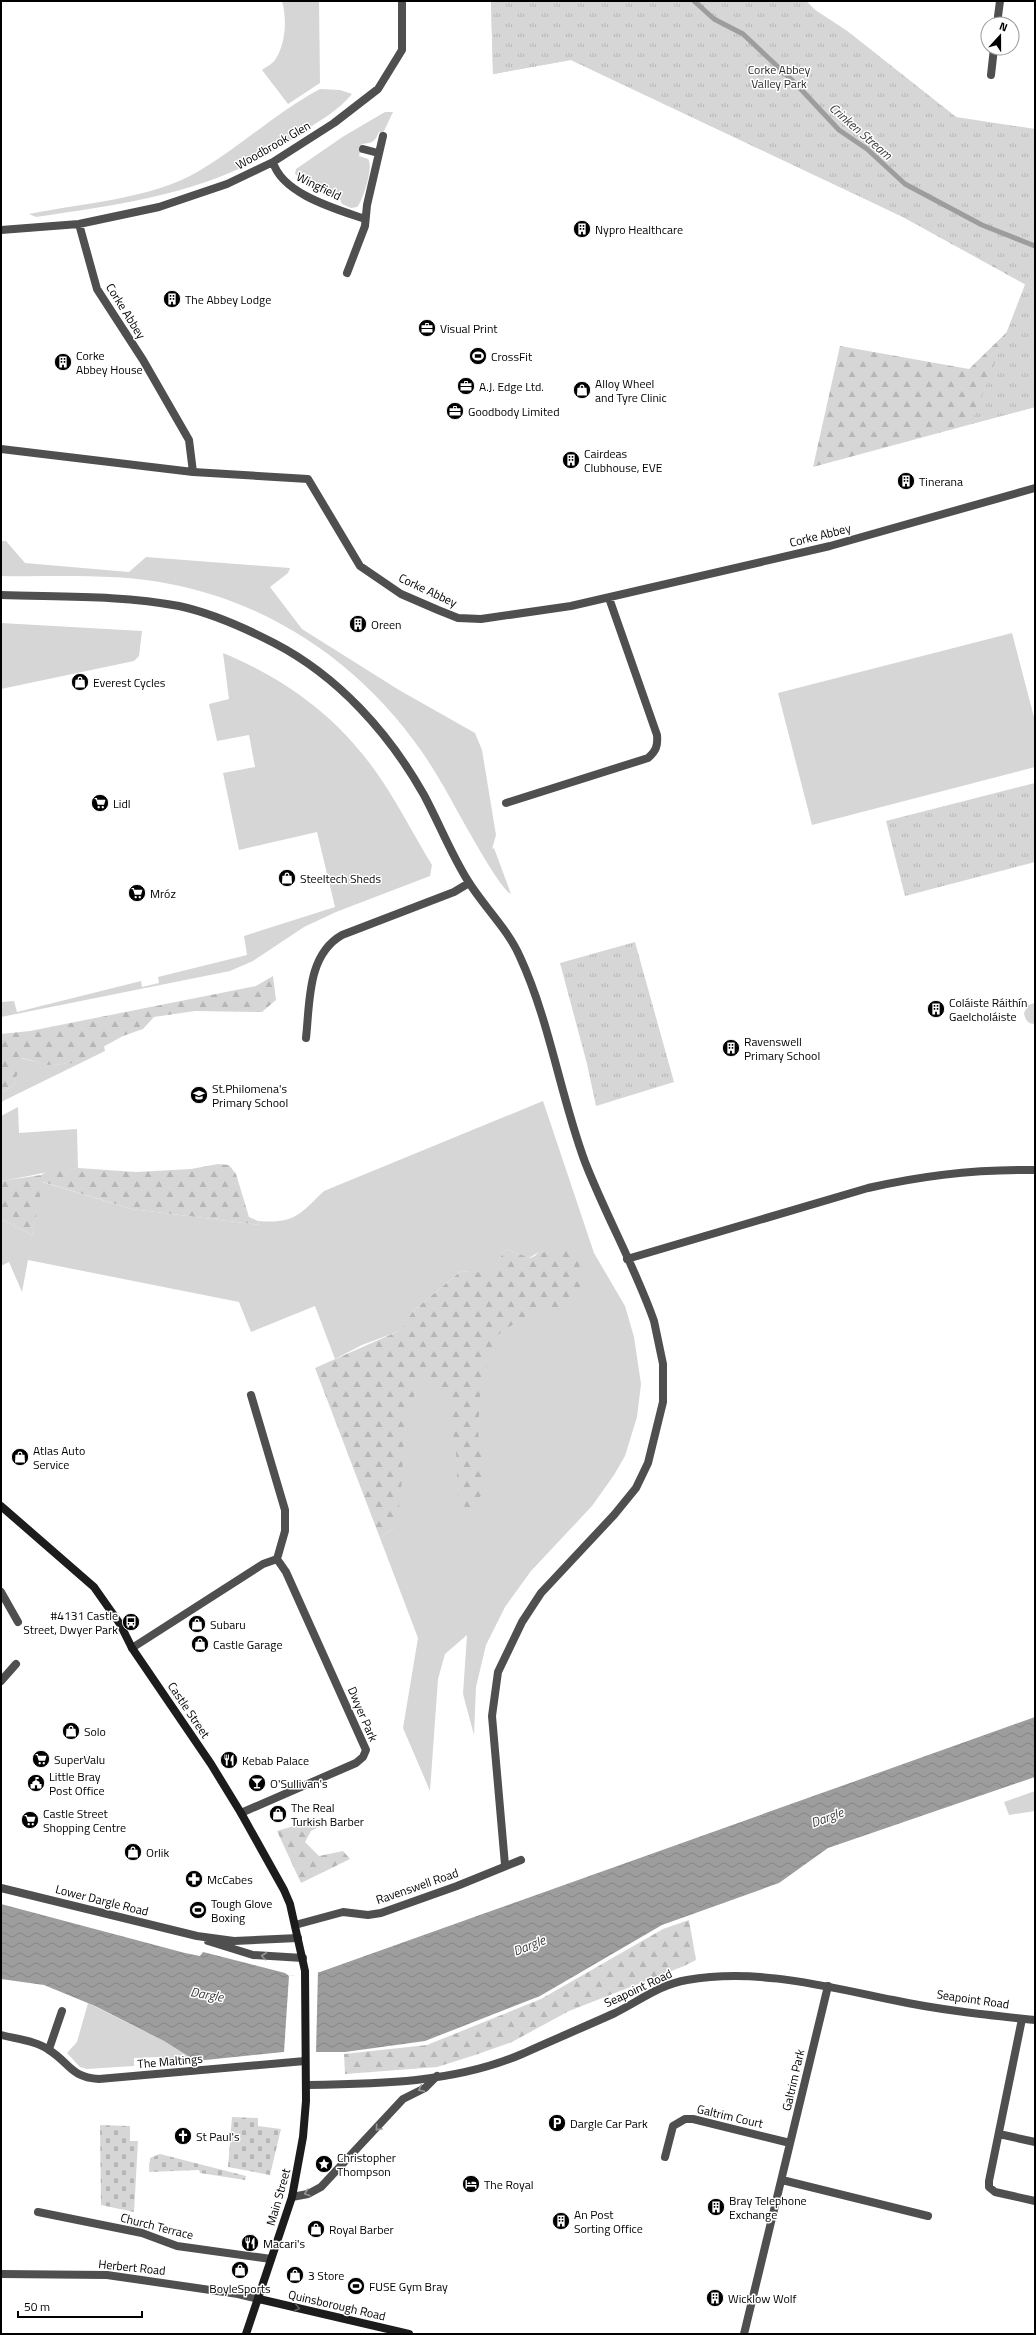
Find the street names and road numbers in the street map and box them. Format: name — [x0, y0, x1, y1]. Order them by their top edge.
street label: Woodbrook Glen — [232, 116, 314, 174]
street label: Wingfield — [293, 167, 345, 205]
street label: Corke Abbey — [101, 279, 151, 343]
street label: Corke Abbey — [787, 518, 853, 552]
street label: Corke Abbey — [396, 568, 461, 612]
street label: Castle Street — [163, 1678, 215, 1743]
street label: Dwyer Park — [343, 1683, 383, 1745]
street label: Ravenswell Road — [373, 1863, 461, 1909]
street label: Lower Dargle Road — [53, 1879, 151, 1921]
street label: Seapoint Road — [601, 1964, 675, 2012]
street label: Seapoint Road — [935, 1985, 1011, 2013]
street label: Galtrim Park — [777, 2047, 809, 2113]
street label: The Maltings — [137, 2049, 204, 2073]
street label: Galtrim Court — [695, 2099, 766, 2133]
street label: Main Street — [261, 2165, 295, 2228]
street label: Church Terrace — [119, 2208, 195, 2244]
street label: Herbert Road — [97, 2254, 167, 2280]
street label: Quinsborough Road — [286, 2285, 388, 2325]

